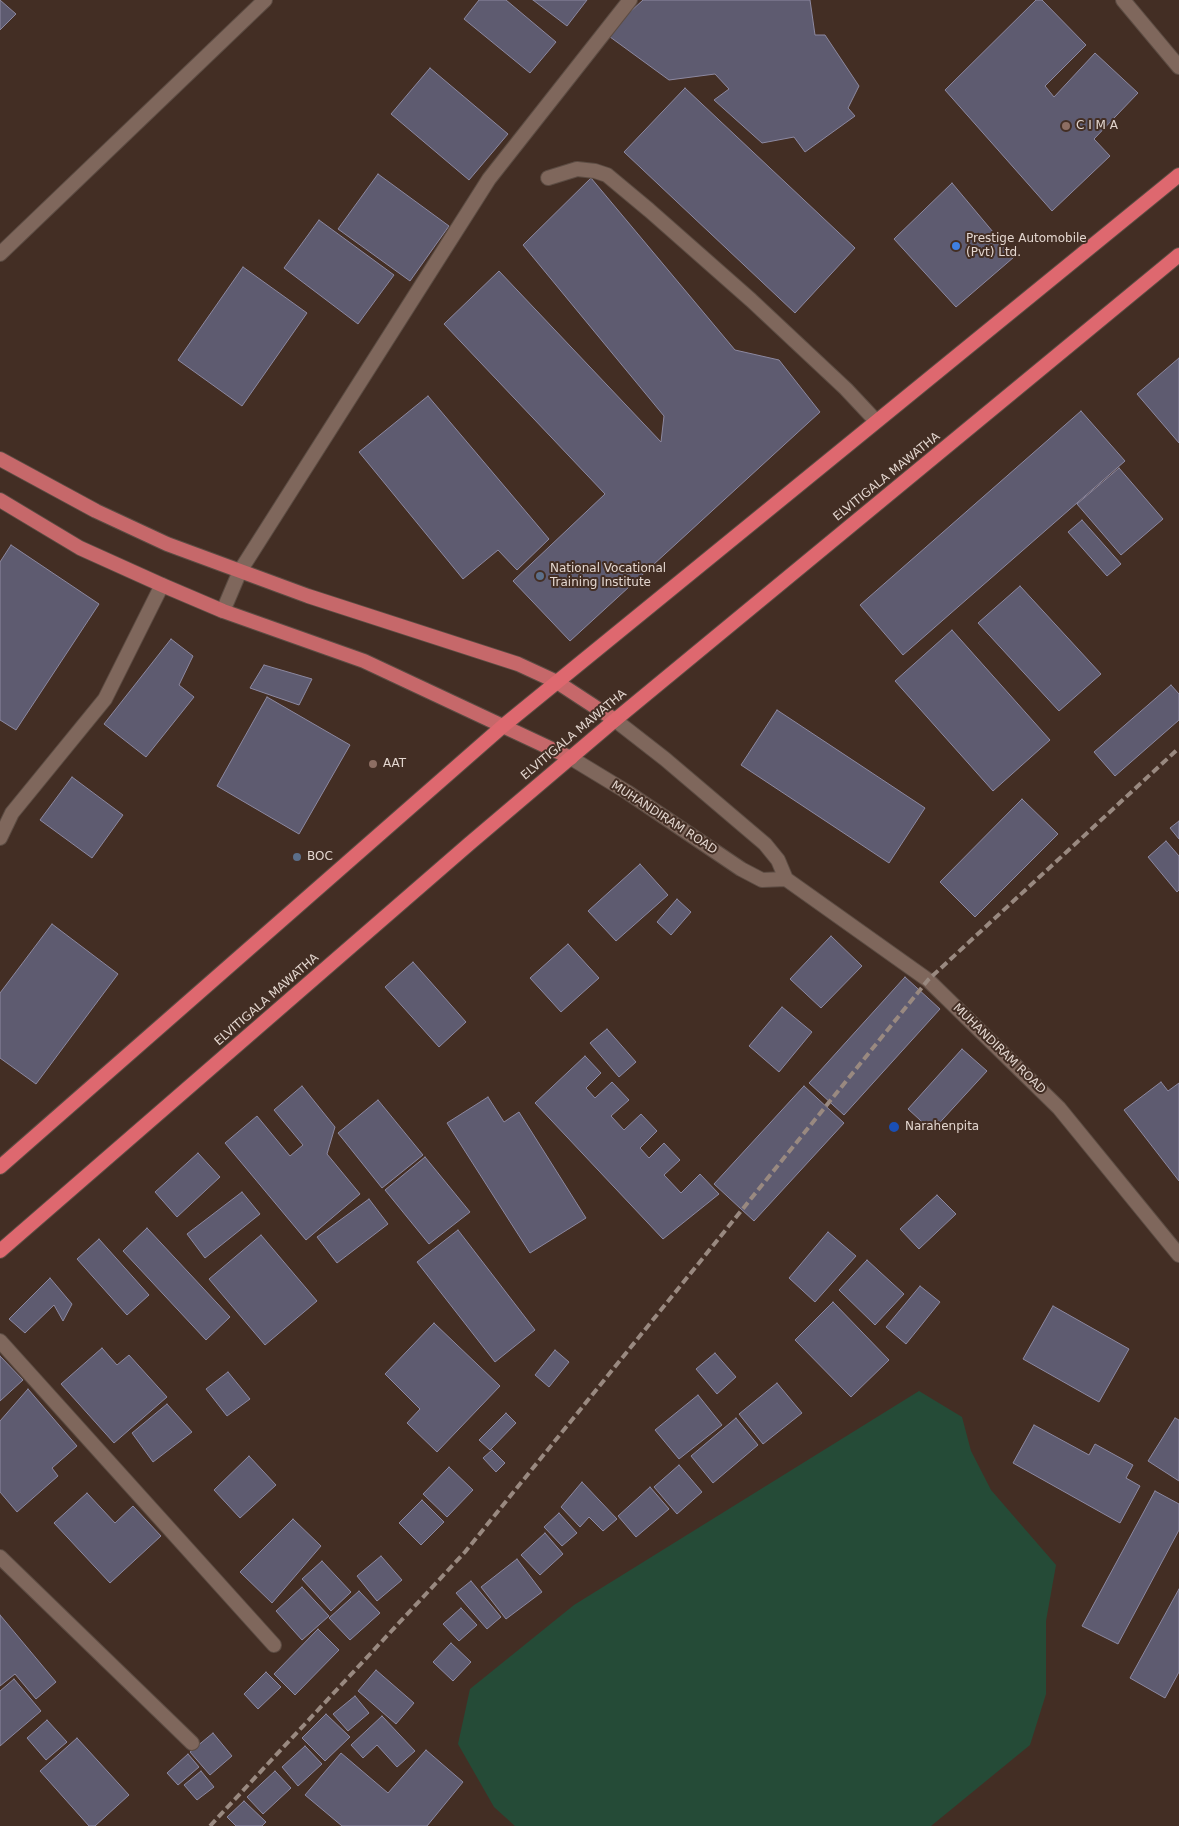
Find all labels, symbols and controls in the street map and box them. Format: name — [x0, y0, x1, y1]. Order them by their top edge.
place label: C I M A — [1076, 119, 1118, 133]
marker: C I M A — [1060, 120, 1072, 132]
place label: Prestige Automobile (Pvt) Ltd. — [966, 232, 1087, 260]
marker: Prestige Automobile (Pvt) Ltd. — [950, 240, 962, 252]
street label: ELVITIGALA MAWATHA — [831, 430, 943, 524]
place label: National Vocational Training Institute — [550, 562, 666, 590]
marker: National Vocational Training Institute — [534, 570, 546, 582]
street label: ELVITIGALA MAWATHA — [518, 687, 630, 783]
place label: AAT — [383, 757, 406, 771]
marker: AAT — [367, 758, 379, 770]
street label: MUHANDIRAM ROAD — [608, 778, 720, 858]
place label: BOC — [307, 850, 333, 864]
marker: BOC — [291, 851, 303, 863]
street label: ELVITIGALA MAWATHA — [212, 951, 322, 1049]
street label: MUHANDIRAM ROAD — [950, 1001, 1048, 1097]
marker: Narahenpita — [887, 1120, 901, 1134]
place label: Narahenpita — [905, 1120, 979, 1134]

